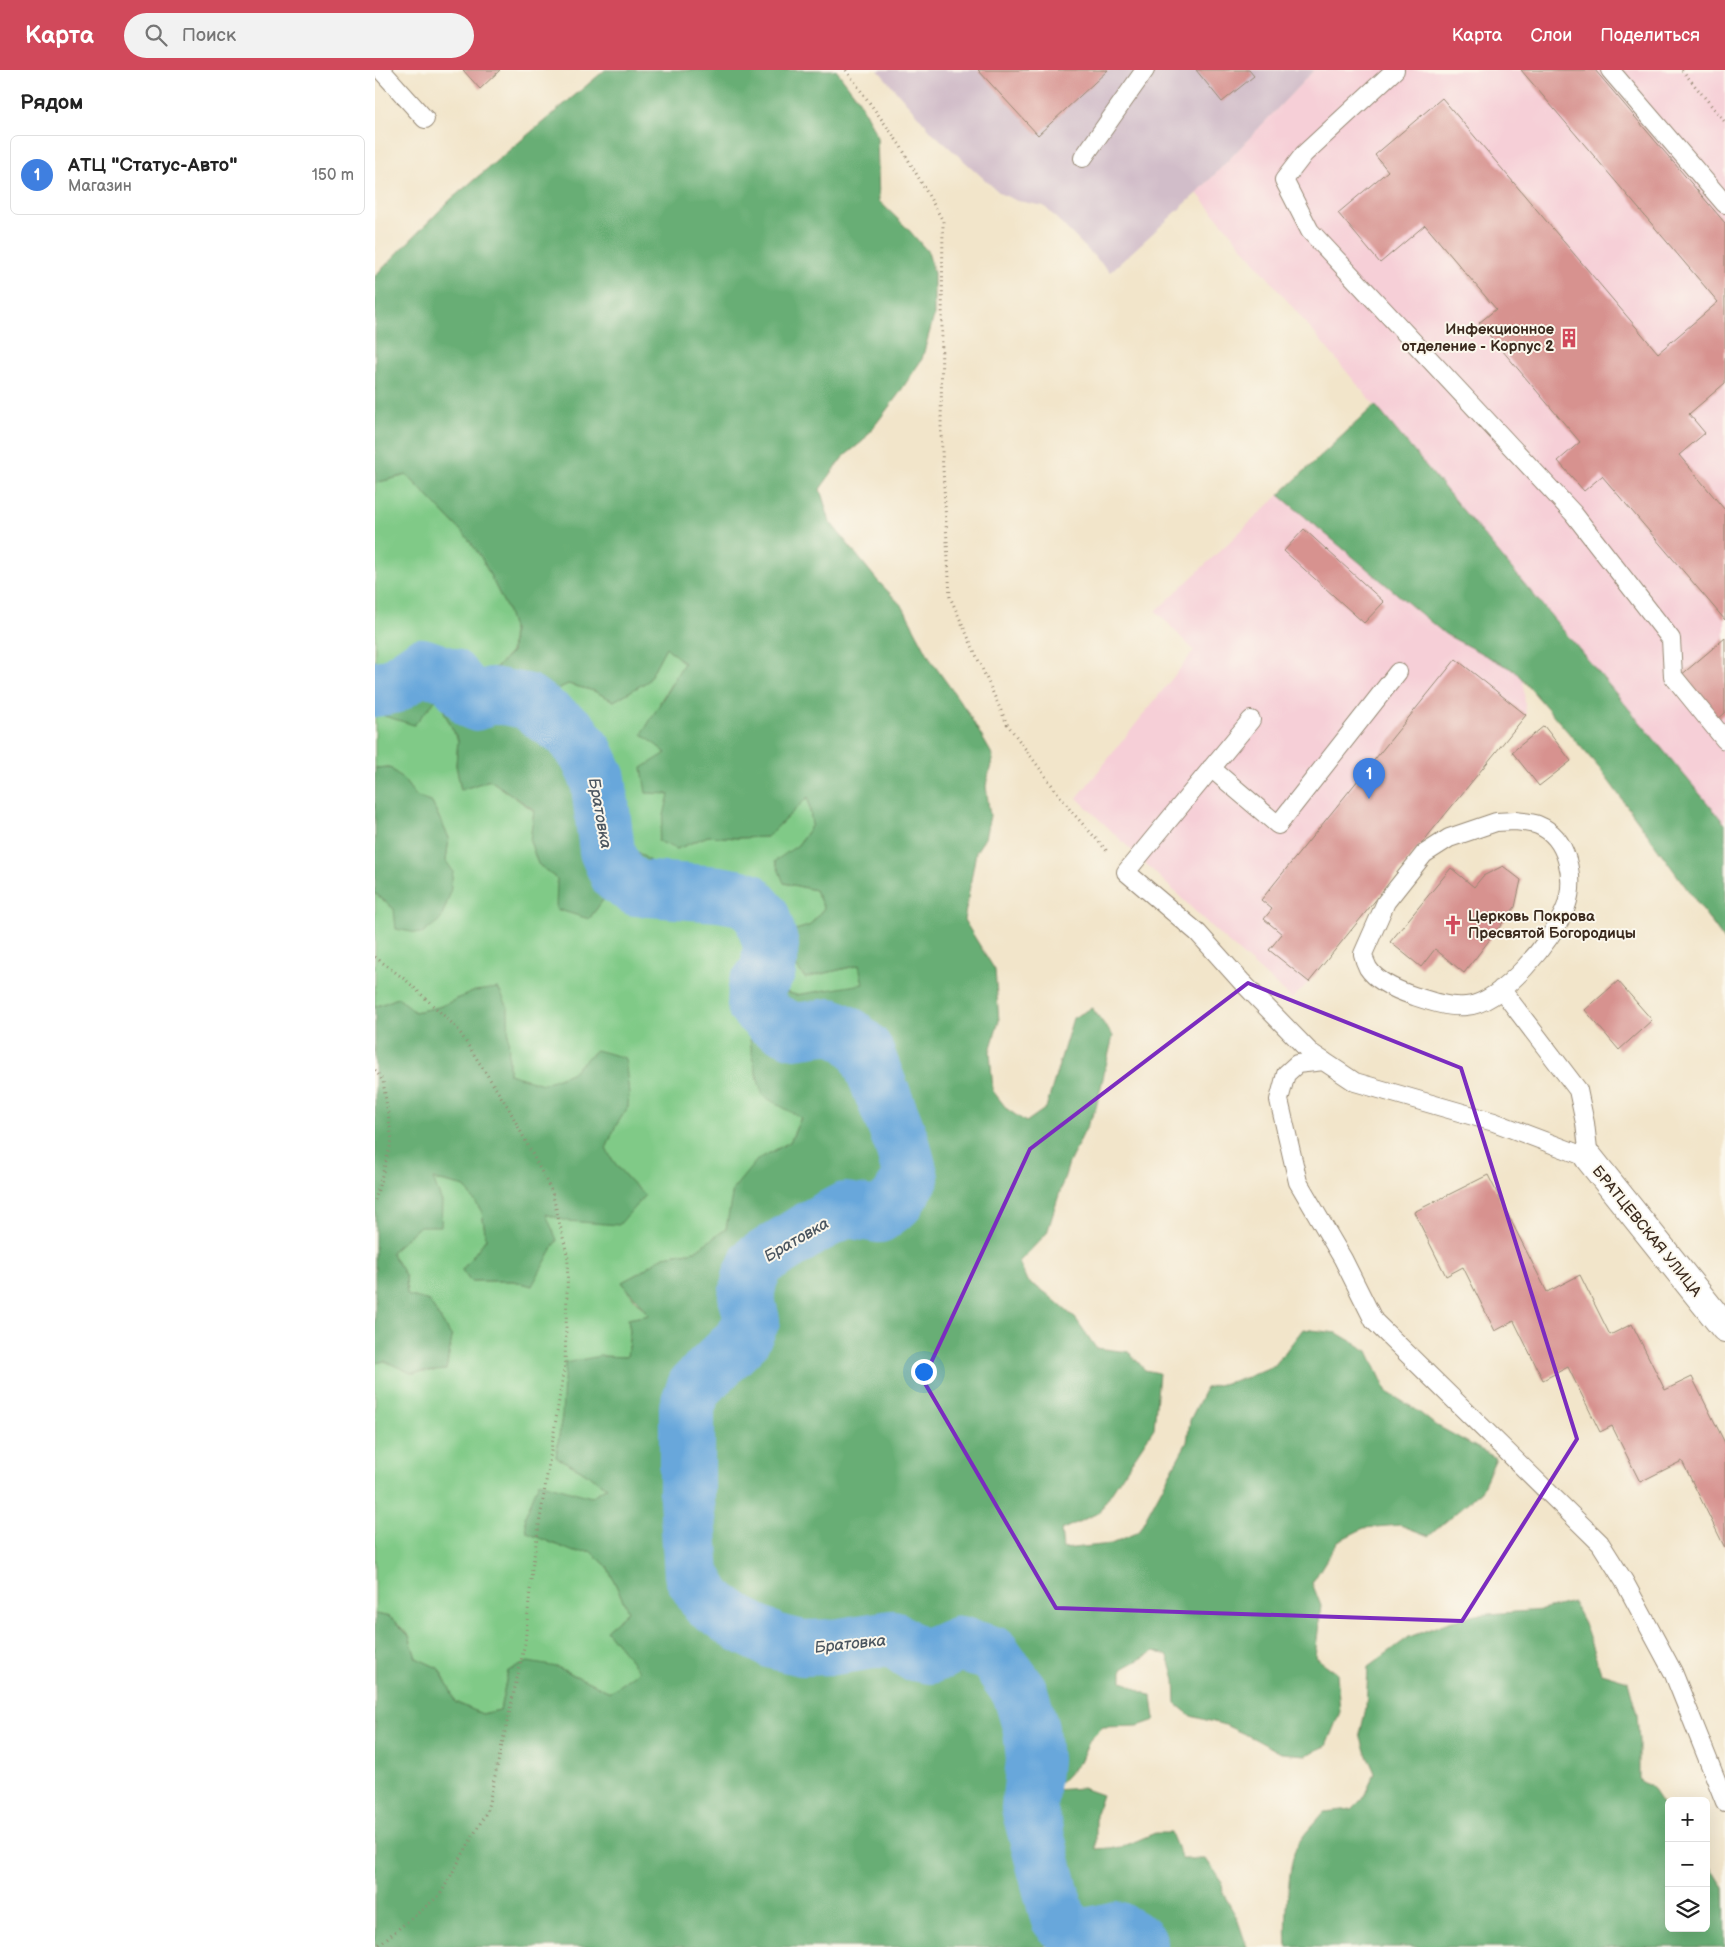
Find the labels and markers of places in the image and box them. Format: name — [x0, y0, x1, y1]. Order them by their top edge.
place label: Инфекционное отделение - Корпус 2 — [1402, 320, 1554, 356]
building icon: Инфекционное отделение - Корпус 2 — [1558, 327, 1580, 349]
pin: 1 — [1353, 758, 1385, 799]
place label: Церковь Покрова Пресвятой Богородицы — [1468, 907, 1636, 943]
church icon: Церковь Покрова Пресвятой Богородицы — [1442, 914, 1464, 936]

